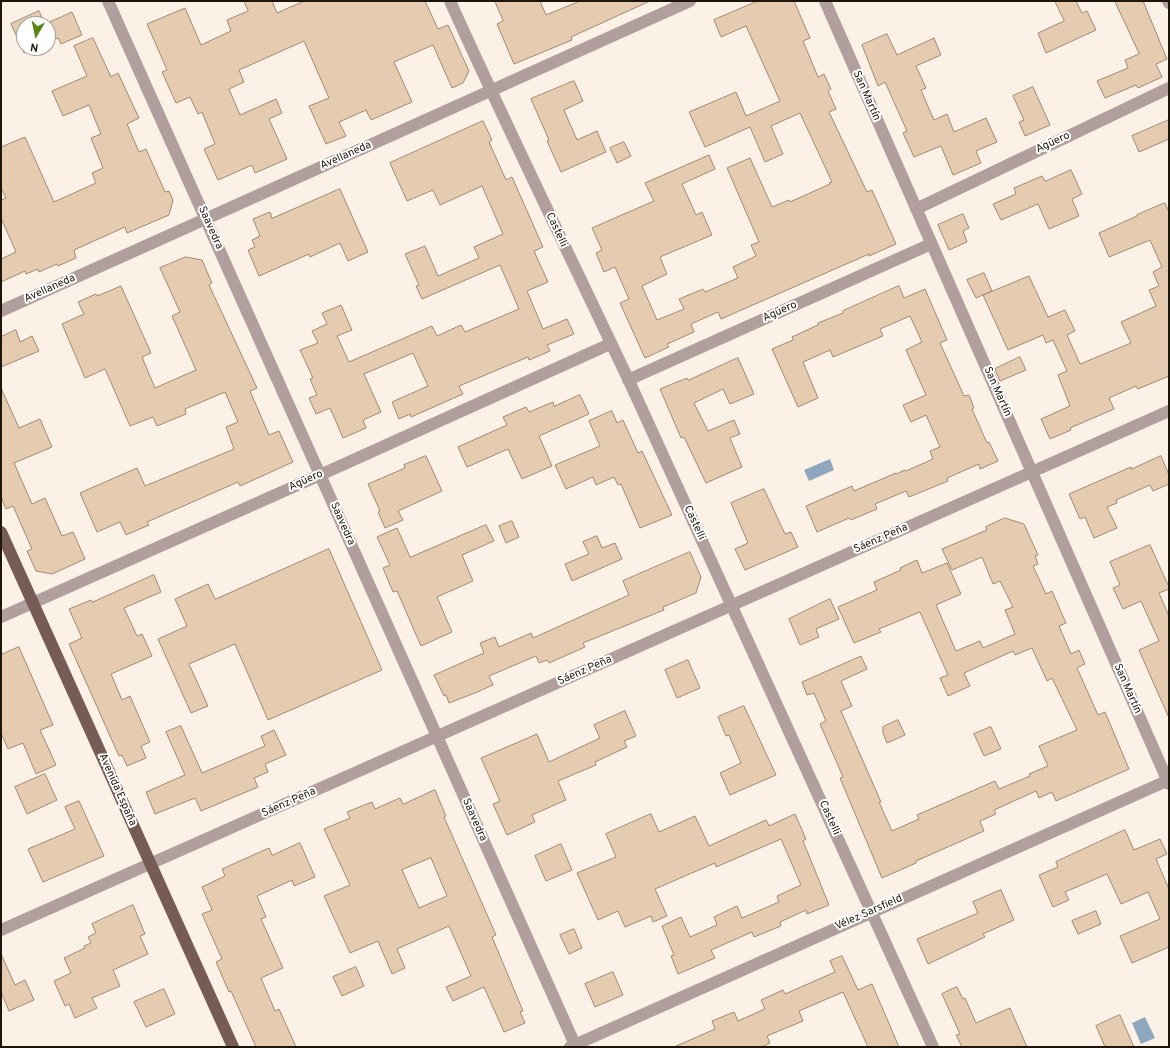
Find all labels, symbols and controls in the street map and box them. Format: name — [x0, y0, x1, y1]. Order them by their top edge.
north arrow — [16, 16, 56, 56]
text: N — [29, 39, 39, 54]
street label: San Martín — [849, 69, 883, 123]
street label: Agüero — [1034, 129, 1072, 157]
street label: Avellaneda — [318, 139, 374, 173]
street label: Saavedra — [195, 204, 225, 252]
street label: Castelli — [542, 211, 570, 249]
street label: Avellaneda — [22, 272, 78, 306]
street label: Agüero — [761, 299, 799, 325]
street label: San Martín — [980, 365, 1014, 419]
street label: Agüero — [287, 468, 325, 494]
street label: Saavedra — [327, 500, 357, 548]
street label: Castelli — [680, 504, 708, 542]
street label: Sáenz Peña — [852, 521, 910, 557]
street label: Sáenz Peña — [556, 653, 614, 689]
street label: San Martín — [1110, 662, 1144, 716]
street label: Avenida España — [95, 752, 139, 828]
street label: Sáenz Peña — [260, 785, 318, 821]
street label: Saavedra — [459, 796, 489, 844]
street label: Castelli — [816, 799, 842, 837]
street label: Vélez Sarsfield — [833, 892, 905, 934]

